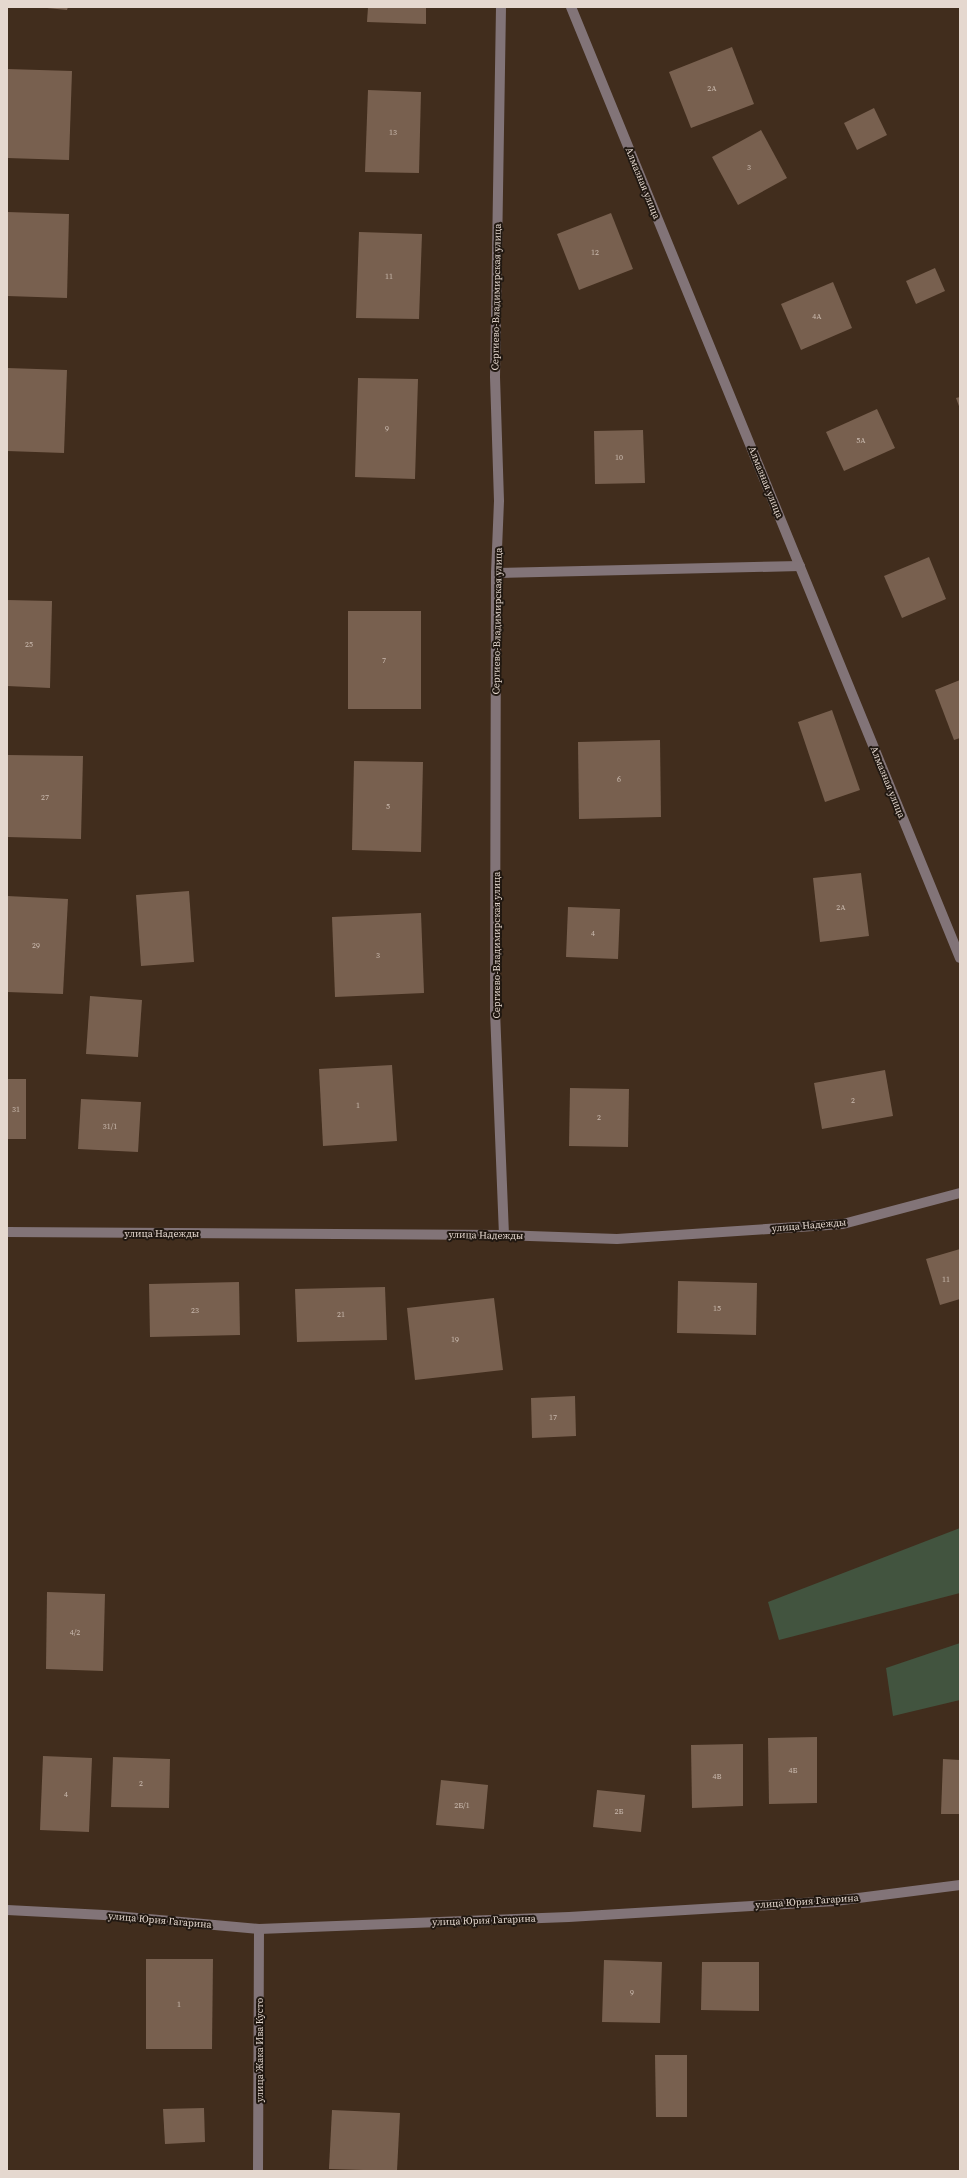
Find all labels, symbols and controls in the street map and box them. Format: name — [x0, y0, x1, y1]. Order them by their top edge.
house number: 2А — [707, 83, 717, 94]
house number: 13 — [389, 127, 397, 138]
street label: Алмазная улица — [623, 145, 664, 222]
house number: 3 — [747, 162, 751, 173]
street label: Сергиево-Владимирская улица — [488, 223, 504, 371]
house number: 12 — [591, 247, 599, 258]
house number: 11 — [385, 271, 393, 282]
house number: 4А — [812, 311, 822, 322]
house number: 9 — [385, 423, 389, 434]
house number: 5А — [856, 435, 866, 446]
street label: Алмазная улица — [746, 444, 787, 521]
house number: 10 — [615, 452, 623, 463]
street label: Сергиево-Владимирская улица — [489, 547, 505, 695]
house number: 25 — [25, 639, 33, 650]
house number: 7 — [382, 655, 386, 666]
street label: Алмазная улица — [868, 744, 909, 821]
house number: 6 — [617, 774, 621, 785]
house number: 27 — [41, 792, 49, 803]
house number: 5 — [386, 801, 390, 812]
street label: Сергиево-Владимирская улица — [490, 871, 503, 1018]
house number: 2А — [836, 902, 846, 913]
house number: 4 — [591, 928, 595, 939]
house number: 29 — [32, 940, 40, 951]
house number: 3 — [376, 950, 380, 961]
house number: 2 — [851, 1095, 855, 1106]
house number: 1 — [356, 1100, 360, 1111]
house number: 31 — [12, 1104, 20, 1115]
house number: 2 — [597, 1112, 601, 1123]
house number: 31/1 — [103, 1121, 117, 1132]
street label: улица Надежды — [771, 1215, 847, 1235]
street label: улица Надежды — [125, 1227, 200, 1240]
street label: улица Надежды — [449, 1228, 524, 1242]
house number: 11 — [942, 1274, 950, 1285]
house number: 15 — [713, 1303, 721, 1314]
house number: 23 — [191, 1305, 199, 1316]
house number: 21 — [337, 1309, 345, 1320]
house number: 19 — [451, 1334, 459, 1345]
house number: 17 — [549, 1412, 557, 1423]
house number: 4/2 — [70, 1627, 80, 1638]
house number: 4Б — [789, 1765, 798, 1776]
house number: 4В — [712, 1771, 722, 1782]
house number: 2 — [139, 1778, 143, 1789]
house number: 4 — [64, 1789, 68, 1800]
house number: 2Б/1 — [454, 1800, 470, 1811]
house number: 2Б — [615, 1806, 624, 1817]
street label: улица Юрия Гагарина — [755, 1891, 860, 1911]
street label: улица Юрия Гагарина — [108, 1909, 213, 1931]
street label: улица Юрия Гагарина — [432, 1912, 537, 1928]
house number: 9 — [630, 1987, 634, 1998]
street label: улица Жака Ива Кусто — [253, 1997, 266, 2102]
house number: 1 — [177, 1999, 181, 2010]

